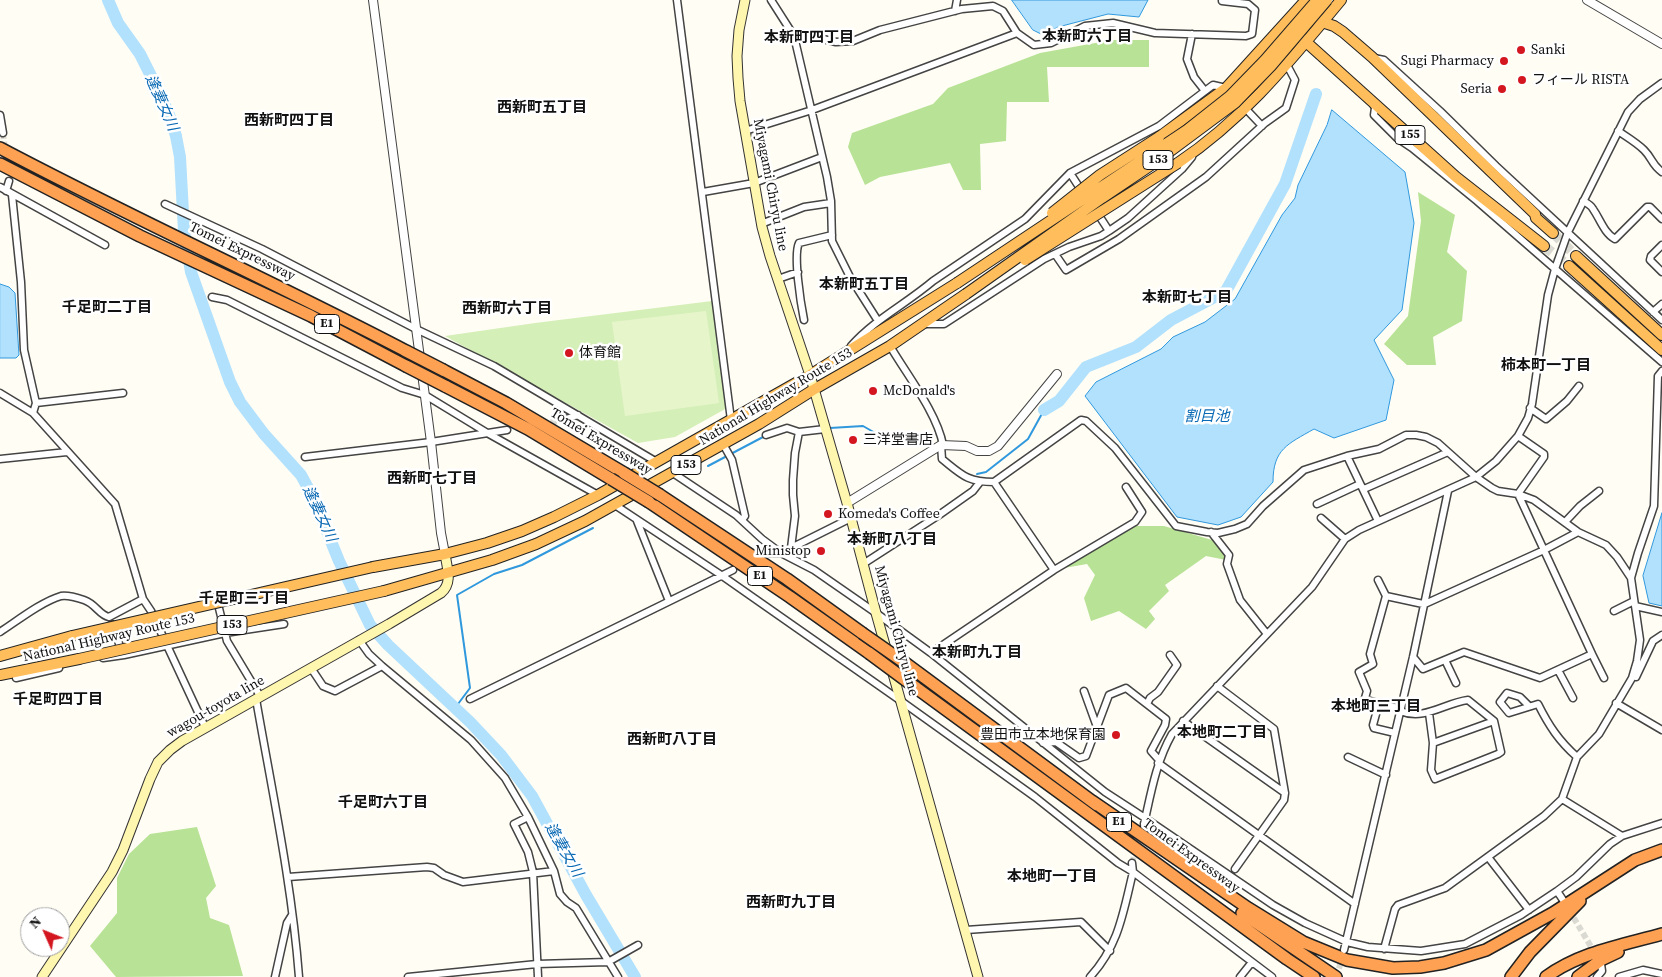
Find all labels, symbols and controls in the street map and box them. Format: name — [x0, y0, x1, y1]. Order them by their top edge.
district label: 本新町六丁目 — [1042, 28, 1132, 46]
district label: 本新町四丁目 — [764, 29, 854, 47]
place label: Sanki — [1531, 42, 1566, 58]
marker: Sanki — [1515, 44, 1527, 56]
place label: Sugi Pharmacy — [1401, 53, 1494, 69]
marker: Sugi Pharmacy — [1498, 55, 1510, 67]
water label: 逢妻女川 — [141, 72, 181, 134]
place label: フィール RISTA — [1532, 72, 1629, 88]
marker: フィール RISTA — [1516, 74, 1528, 86]
place label: Seria — [1460, 81, 1492, 97]
marker: Seria — [1496, 83, 1508, 95]
district label: 西新町五丁目 — [497, 99, 587, 117]
district label: 西新町四丁目 — [244, 112, 334, 130]
street label: Miyagami Chiryu line — [749, 117, 791, 253]
road number: 155 — [1395, 126, 1425, 144]
road number: 153 — [1143, 150, 1173, 170]
street label: Tomei Expressway — [186, 219, 298, 285]
district label: 本新町五丁目 — [819, 276, 909, 294]
district label: 本新町七丁目 — [1142, 289, 1232, 307]
district label: 千足町二丁目 — [62, 299, 152, 317]
district label: 西新町六丁目 — [462, 300, 552, 318]
road number: E1 — [314, 314, 340, 334]
place label: 体育館 — [579, 345, 621, 361]
street label: National Highway Route 153 — [696, 345, 856, 449]
marker: 体育館 — [563, 347, 575, 359]
district label: 柿本町一丁目 — [1501, 357, 1591, 375]
place label: McDonald's — [883, 383, 955, 399]
marker: McDonald's — [867, 385, 879, 397]
street label: Tomei Expressway — [547, 405, 655, 479]
water label: 割目池 — [1185, 408, 1229, 426]
place label: 三洋堂書店 — [863, 432, 933, 448]
marker: 三洋堂書店 — [847, 434, 859, 446]
road number: 153 — [671, 456, 701, 474]
district label: 西新町七丁目 — [387, 470, 477, 488]
water label: 逢妻女川 — [298, 483, 340, 545]
place label: Komeda's Coffee — [838, 506, 940, 522]
marker: Komeda's Coffee — [822, 508, 834, 520]
district label: 本新町八丁目 — [847, 531, 937, 549]
place label: Ministop — [755, 543, 811, 559]
marker: Ministop — [815, 545, 827, 557]
street label: Miyagami Chiryu line — [870, 564, 922, 698]
road number: E1 — [748, 566, 772, 586]
district label: 千足町三丁目 — [199, 590, 289, 608]
street label: National Highway Route 153 — [22, 610, 196, 666]
road number: 153 — [217, 616, 247, 634]
district label: 本新町九丁目 — [932, 644, 1022, 662]
street label: wagou-toyota line — [164, 672, 268, 742]
district label: 千足町四丁目 — [13, 691, 103, 709]
district label: 本地町三丁目 — [1331, 698, 1421, 716]
district label: 本地町二丁目 — [1177, 724, 1267, 742]
place label: 豊田市立本地保育園 — [980, 727, 1106, 743]
marker: 豊田市立本地保育園 — [1110, 729, 1122, 741]
district label: 西新町八丁目 — [627, 731, 717, 749]
district label: 千足町六丁目 — [338, 794, 428, 812]
road number: E1 — [1106, 812, 1132, 832]
street label: Tomei Expressway — [1139, 815, 1243, 897]
water label: 逢妻女川 — [540, 820, 586, 880]
district label: 本地町一丁目 — [1007, 868, 1097, 886]
district label: 西新町九丁目 — [746, 894, 836, 912]
north arrow — [20, 907, 70, 957]
text: N — [24, 912, 46, 933]

